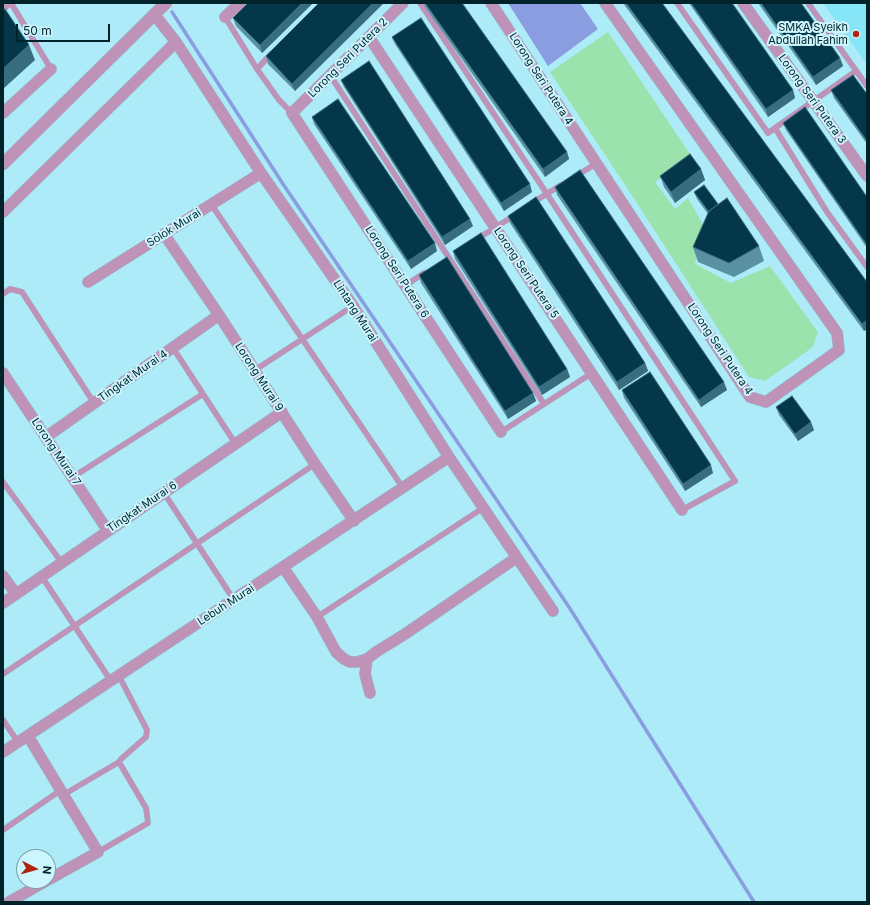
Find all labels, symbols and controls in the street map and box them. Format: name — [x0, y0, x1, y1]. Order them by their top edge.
scale bar — [18, 16, 112, 42]
street label: Lorong Seri Putera 2 — [306, 16, 390, 100]
place label: SMKA Syeikh Abdullah Fahim — [768, 21, 848, 47]
text: 50 m — [23, 23, 52, 38]
marker: SMKA Syeikh Abdullah Fahim — [851, 29, 861, 39]
street label: Lorong Seri Putera 4 — [506, 30, 576, 128]
street label: Lorong Seri Putera 3 — [775, 52, 849, 146]
street label: Solok Murai — [144, 206, 204, 250]
street label: Lorong Seri Putera 6 — [362, 224, 432, 320]
street label: Lorong Seri Putera 5 — [491, 225, 561, 321]
street label: Lintang Murai — [330, 278, 380, 344]
street label: Lorong Seri Putera 4 — [685, 301, 755, 397]
street label: Lorong Murai 9 — [232, 340, 286, 414]
street label: Tingkat Murai 4 — [96, 347, 170, 405]
street label: Lorong Murai 7 — [29, 416, 83, 488]
street label: Tingkat Murai 6 — [105, 479, 179, 535]
street label: Lebuh Murai — [195, 582, 257, 628]
north arrow — [16, 849, 56, 889]
text: N — [40, 865, 54, 875]

